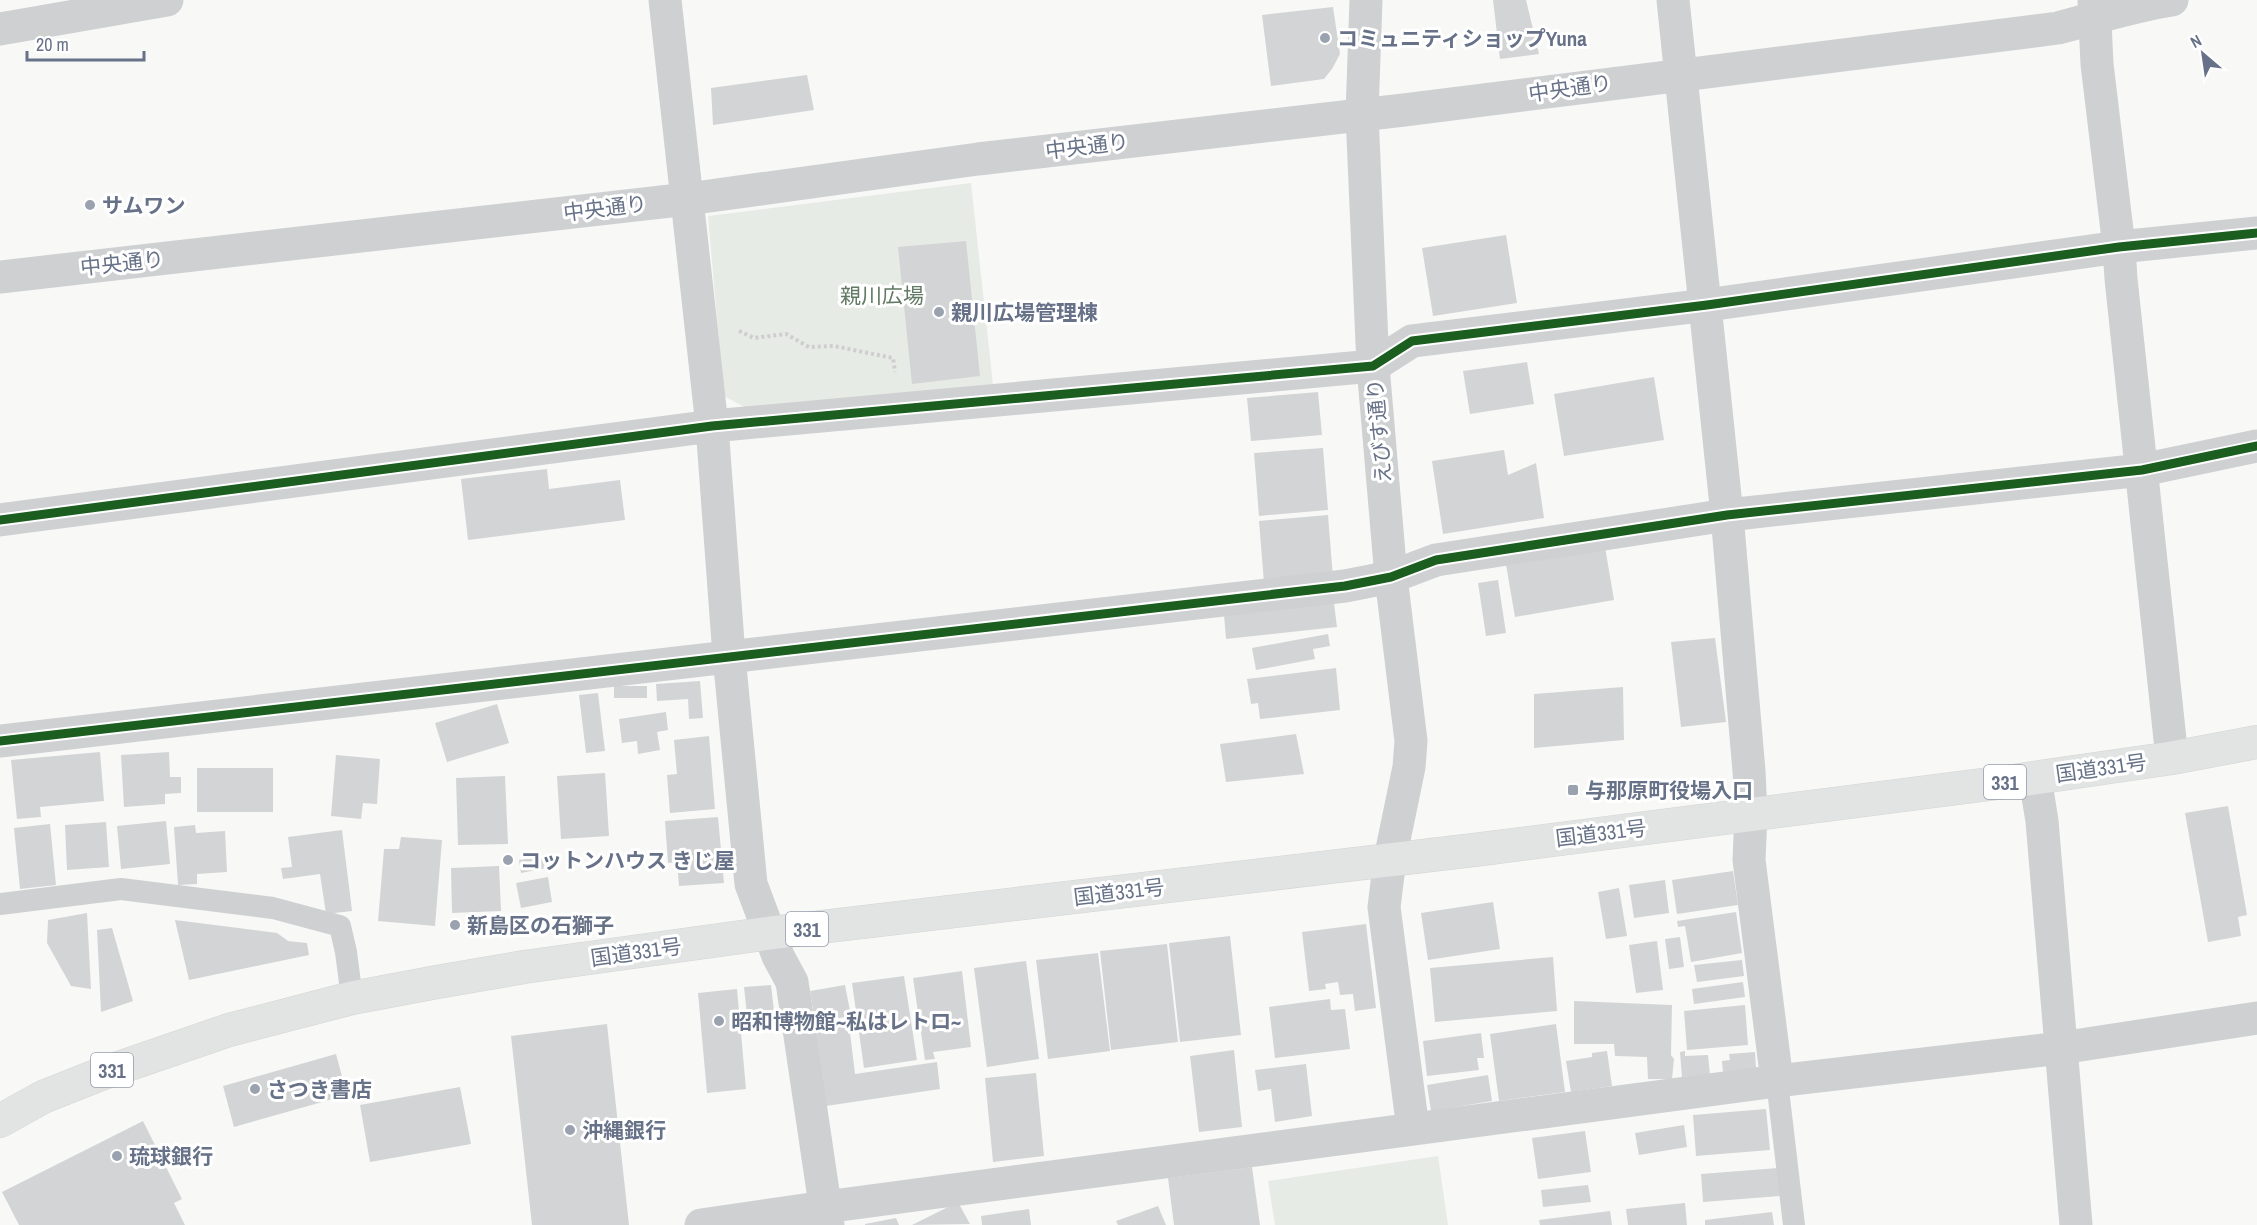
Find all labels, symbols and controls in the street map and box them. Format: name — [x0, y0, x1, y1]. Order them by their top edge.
scale bar — [27, 24, 144, 62]
place label: コミュニティショップYuna — [1337, 24, 1587, 53]
north arrow — [2173, 24, 2233, 84]
text: N — [2186, 29, 2205, 53]
marker: コミュニティショップYuna — [1318, 31, 1332, 45]
text: 20 m — [36, 32, 69, 57]
street label: 中央通り — [1526, 68, 1614, 108]
street label: 中央通り — [1044, 126, 1130, 166]
street label: 中央通り — [562, 188, 648, 228]
place label: サムワン — [102, 191, 186, 220]
marker: サムワン — [83, 198, 97, 212]
street label: 中央通り — [79, 244, 165, 282]
park label: 親川広場 — [840, 281, 924, 310]
place label: 親川広場管理棟 — [951, 298, 1098, 327]
marker: 親川広場管理棟 — [932, 305, 946, 319]
street label: えびす通り — [1360, 377, 1398, 485]
street label: 国道331号 — [2054, 747, 2148, 789]
road number: 331 — [1984, 765, 2026, 799]
place label: 与那原町役場入口 — [1585, 776, 1753, 805]
marker: 与那原町役場入口 — [1566, 783, 1580, 797]
street label: 国道331号 — [1554, 813, 1648, 853]
place label: コットンハウス きじ屋 — [520, 846, 735, 875]
marker: コットンハウス きじ屋 — [501, 853, 515, 867]
street label: 国道331号 — [1072, 872, 1166, 912]
place label: 新島区の石獅子 — [467, 911, 614, 940]
road number: 331 — [786, 912, 828, 946]
marker: 新島区の石獅子 — [448, 918, 462, 932]
street label: 国道331号 — [589, 931, 683, 973]
place label: 昭和博物館~私はレトロ~ — [731, 1007, 961, 1036]
marker: 昭和博物館~私はレトロ~ — [712, 1014, 726, 1028]
road number: 331 — [91, 1053, 133, 1087]
place label: さつき書店 — [267, 1075, 372, 1104]
marker: さつき書店 — [248, 1082, 262, 1096]
place label: 沖縄銀行 — [582, 1116, 666, 1145]
marker: 沖縄銀行 — [563, 1123, 577, 1137]
place label: 琉球銀行 — [129, 1142, 213, 1171]
marker: 琉球銀行 — [110, 1149, 124, 1163]

